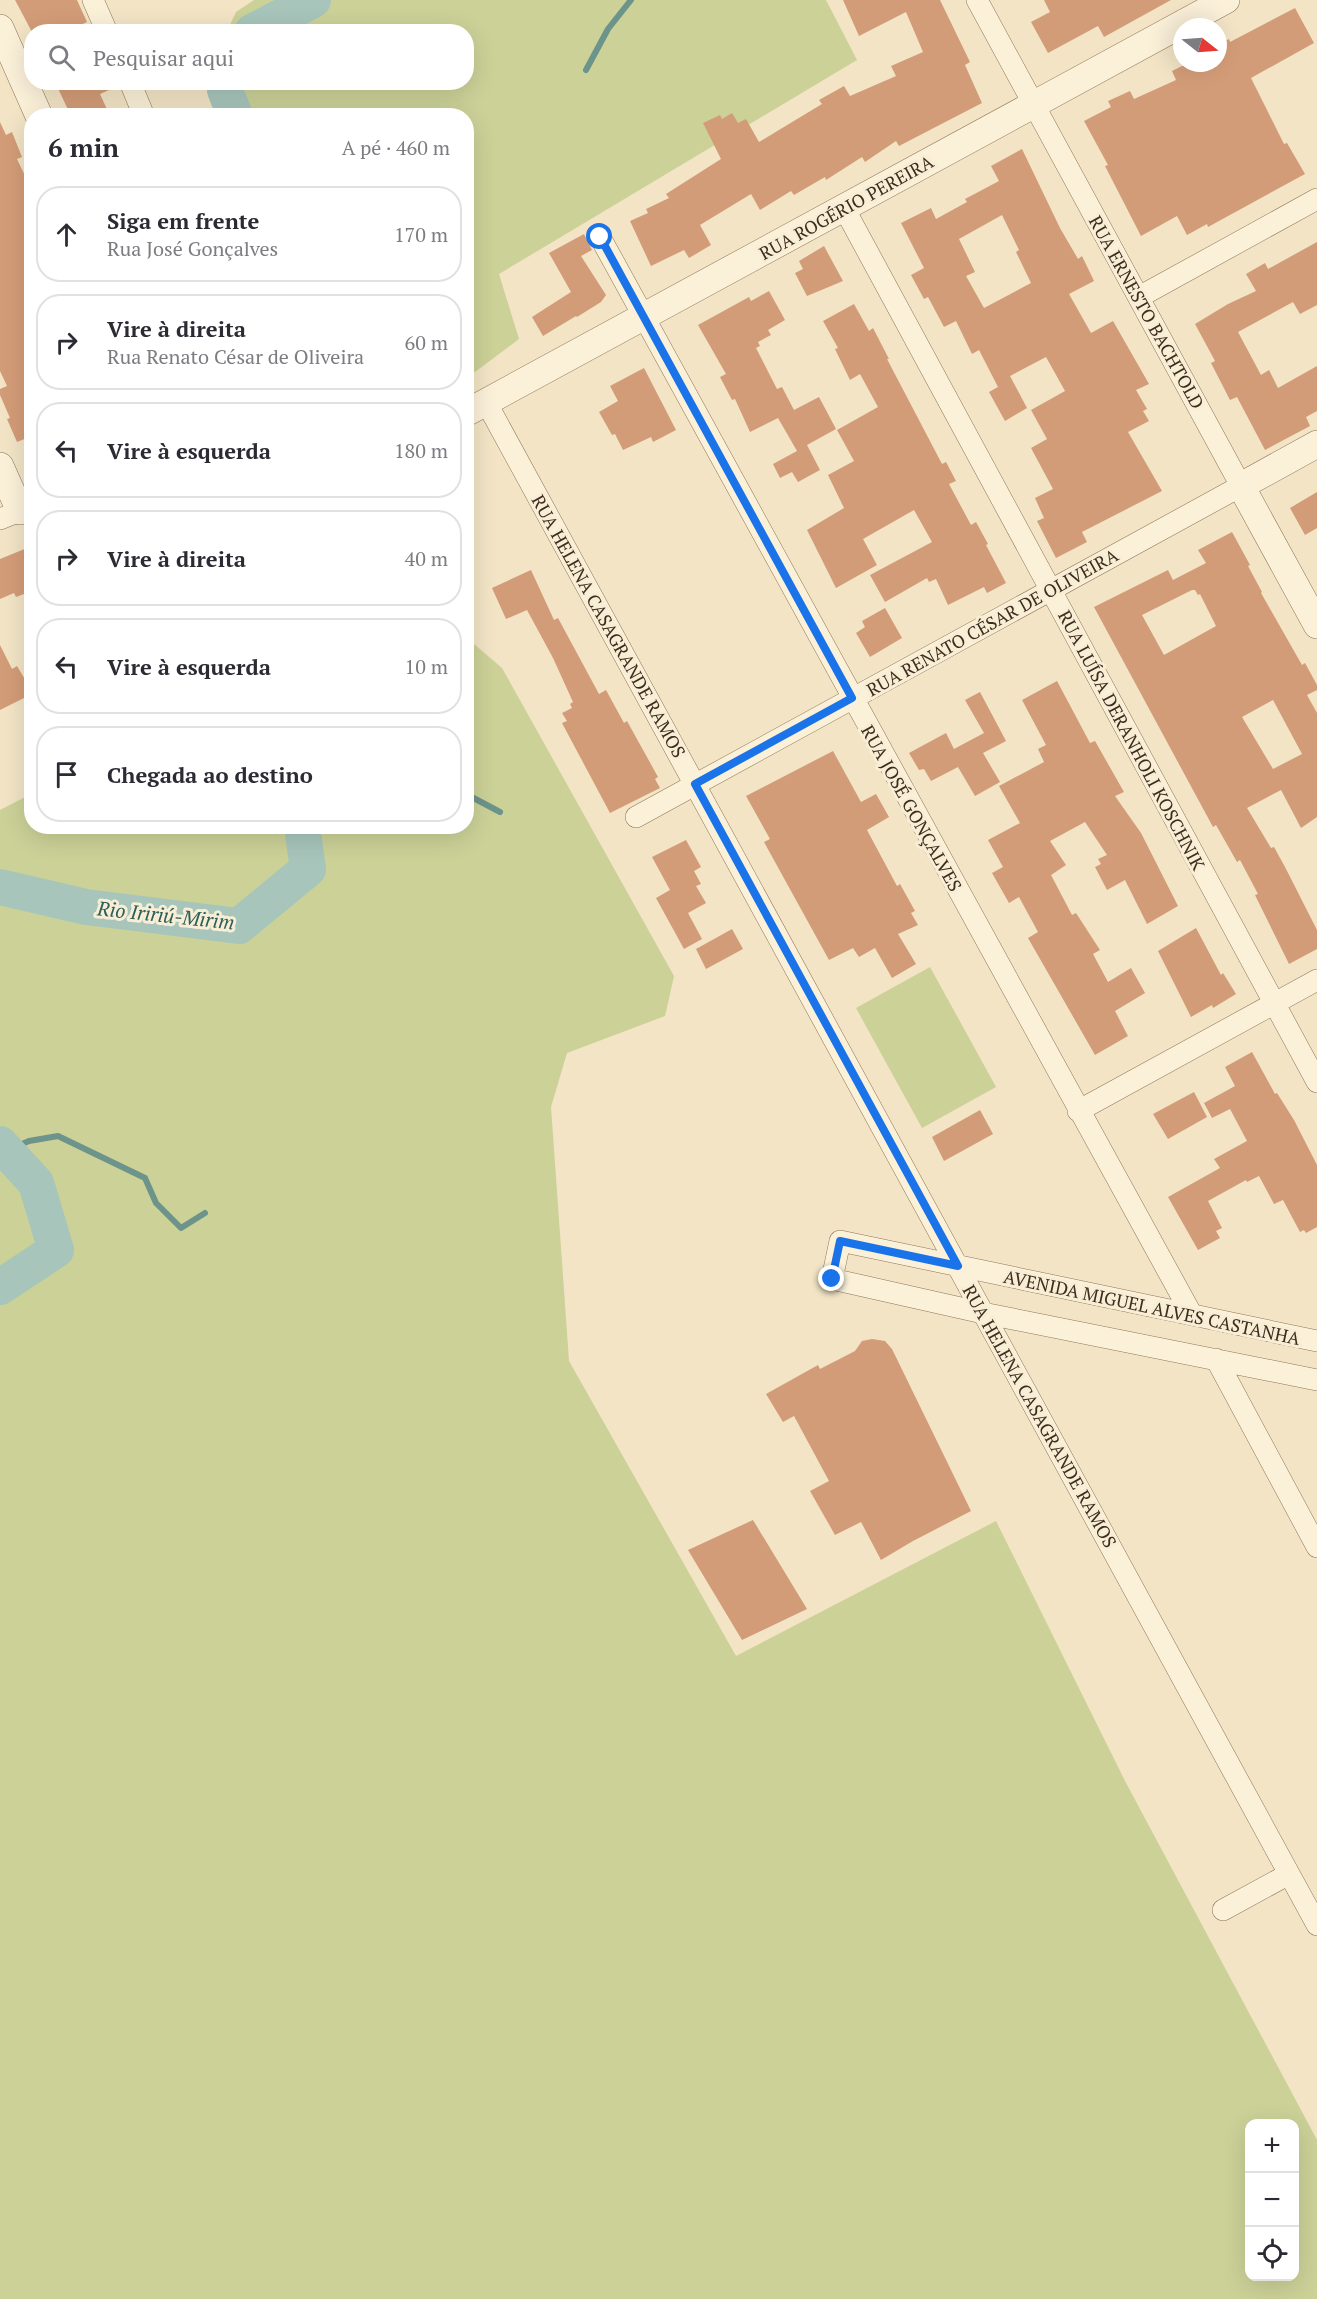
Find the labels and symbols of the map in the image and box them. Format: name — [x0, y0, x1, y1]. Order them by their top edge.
north arrow — [1173, 18, 1227, 72]
street label: RUA ROGÉRIO PEREIRA — [755, 149, 938, 265]
street label: RUA ERNESTO BACHTOLD — [1084, 211, 1210, 413]
route start — [586, 223, 612, 249]
street label: RUA HELENA CASAGRANDE RAMOS — [527, 490, 691, 762]
street label: RUA RENATO CÉSAR DE OLIVEIRA — [862, 542, 1123, 701]
street label: RUA LUÍSA DERANHOLI KOSCHNIK — [1053, 606, 1211, 875]
street label: RUA JOSÉ GONÇALVES — [856, 721, 968, 895]
water label: Rio Iririú-Mirim — [95, 894, 236, 936]
street label: AVENIDA MIGUEL ALVES CASTANHA — [1002, 1264, 1303, 1350]
route end — [818, 1265, 844, 1291]
street label: RUA HELENA CASAGRANDE RAMOS — [958, 1280, 1122, 1552]

